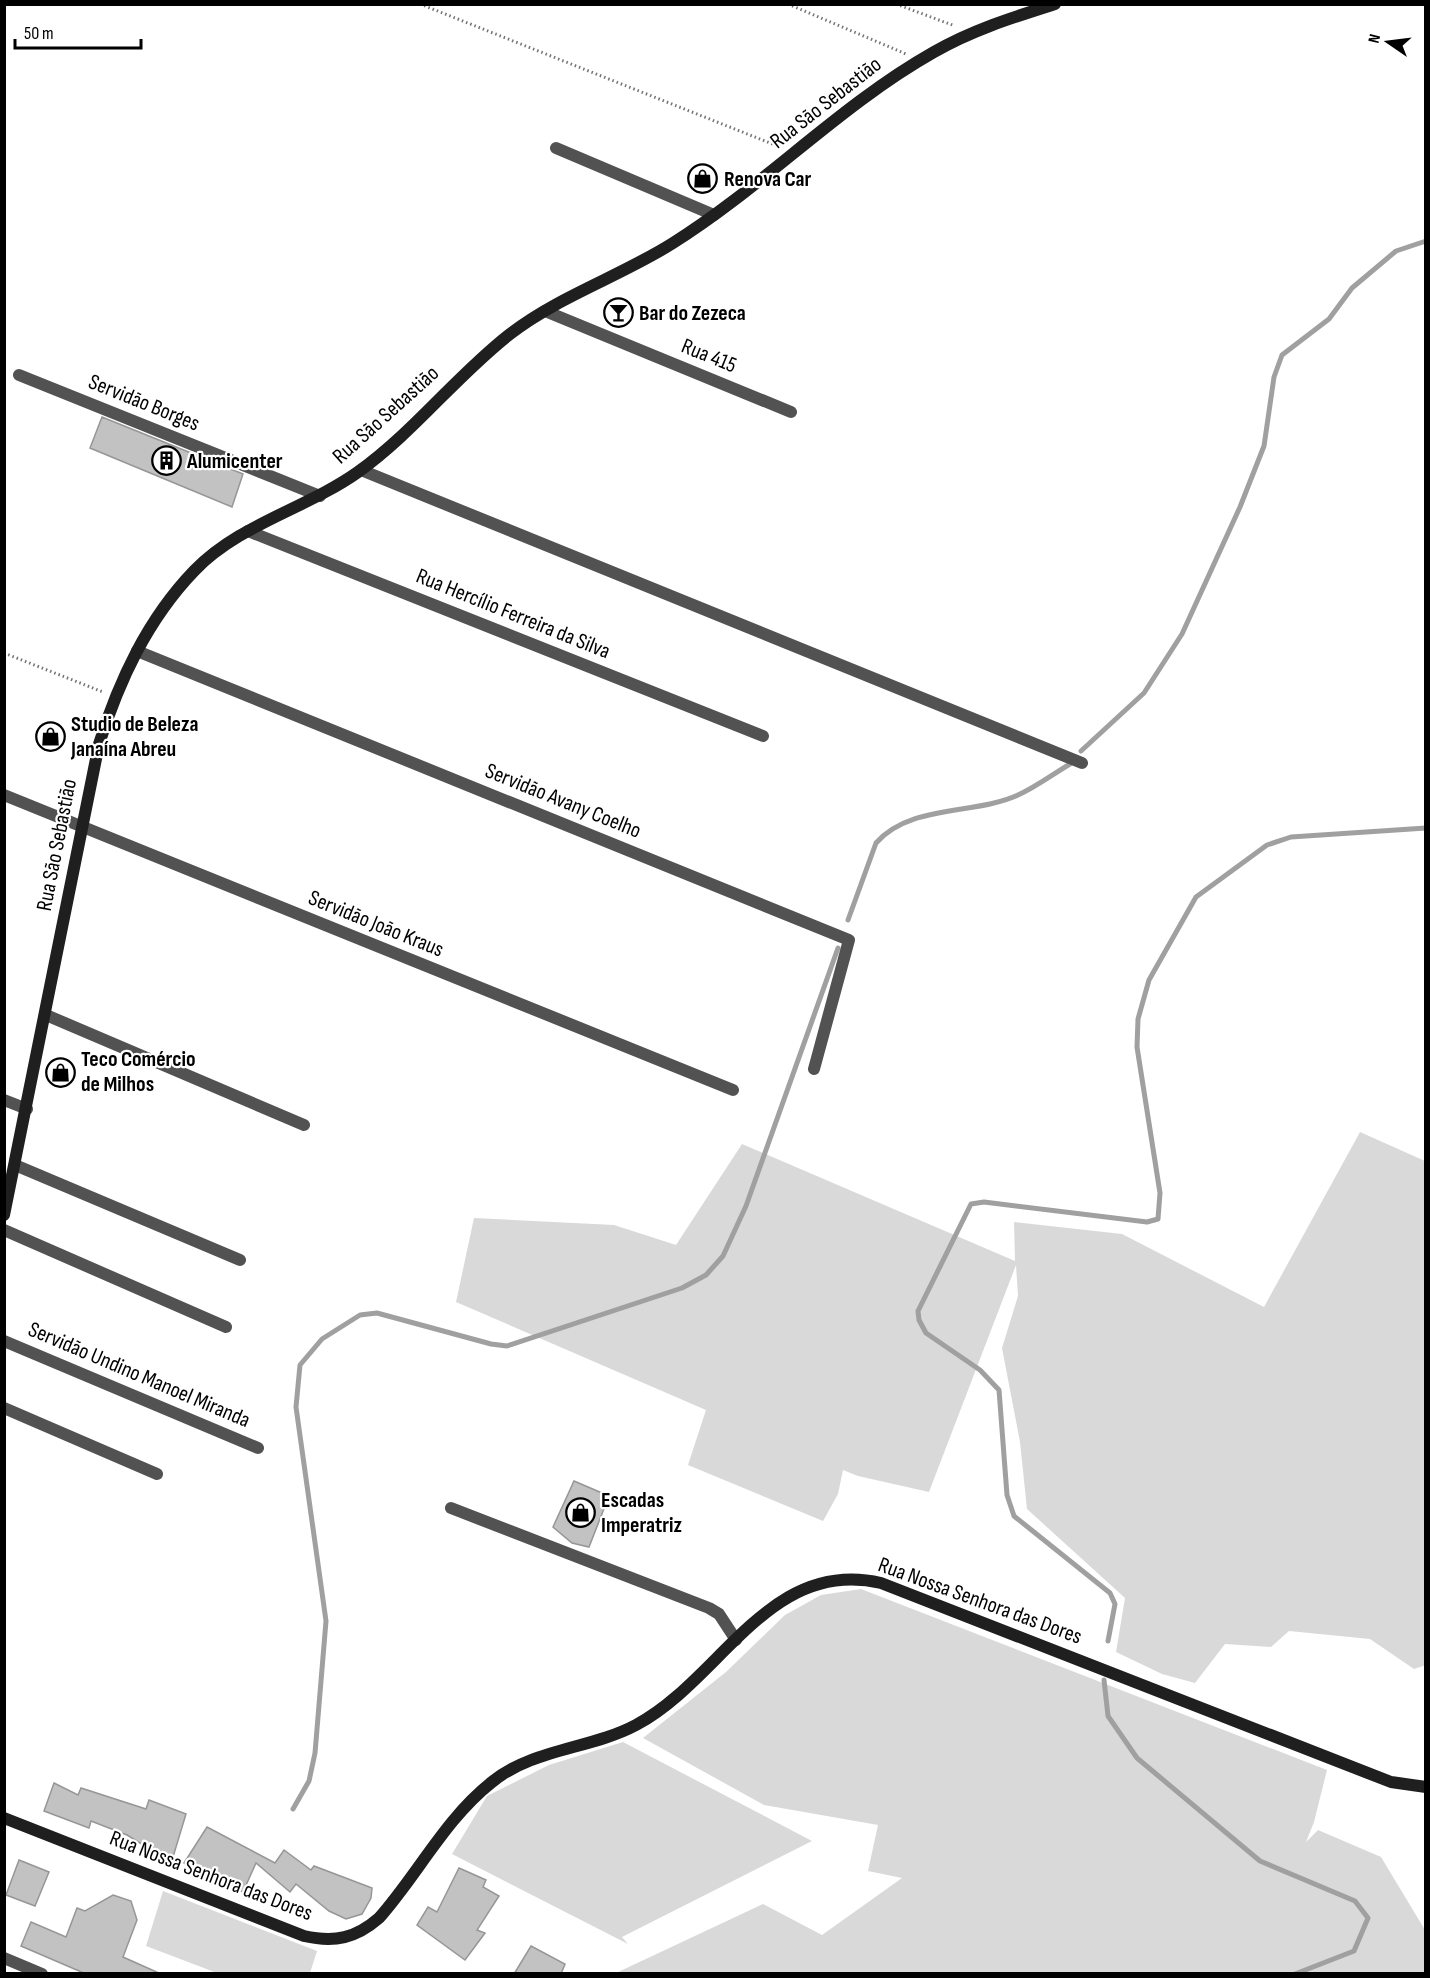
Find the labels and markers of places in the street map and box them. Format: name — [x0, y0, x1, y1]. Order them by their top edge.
shop icon: Renova Car — [687, 163, 719, 195]
place label: Renova Car — [724, 166, 812, 193]
bar icon: Bar do Zezeca — [602, 297, 634, 329]
place label: Bar do Zezeca — [639, 300, 746, 327]
building icon: Alumicenter — [150, 445, 182, 477]
place label: Alumicenter — [186, 448, 283, 475]
place label: Studio de Beleza Janaína Abreu — [70, 711, 199, 763]
shop icon: Studio de Beleza Janaína Abreu — [34, 721, 66, 753]
place label: Teco Comércio de Milhos — [81, 1046, 196, 1098]
shop icon: Teco Comércio de Milhos — [44, 1056, 76, 1088]
place label: Escadas Imperatriz — [601, 1487, 682, 1539]
shop icon: Escadas Imperatriz — [564, 1497, 596, 1529]

